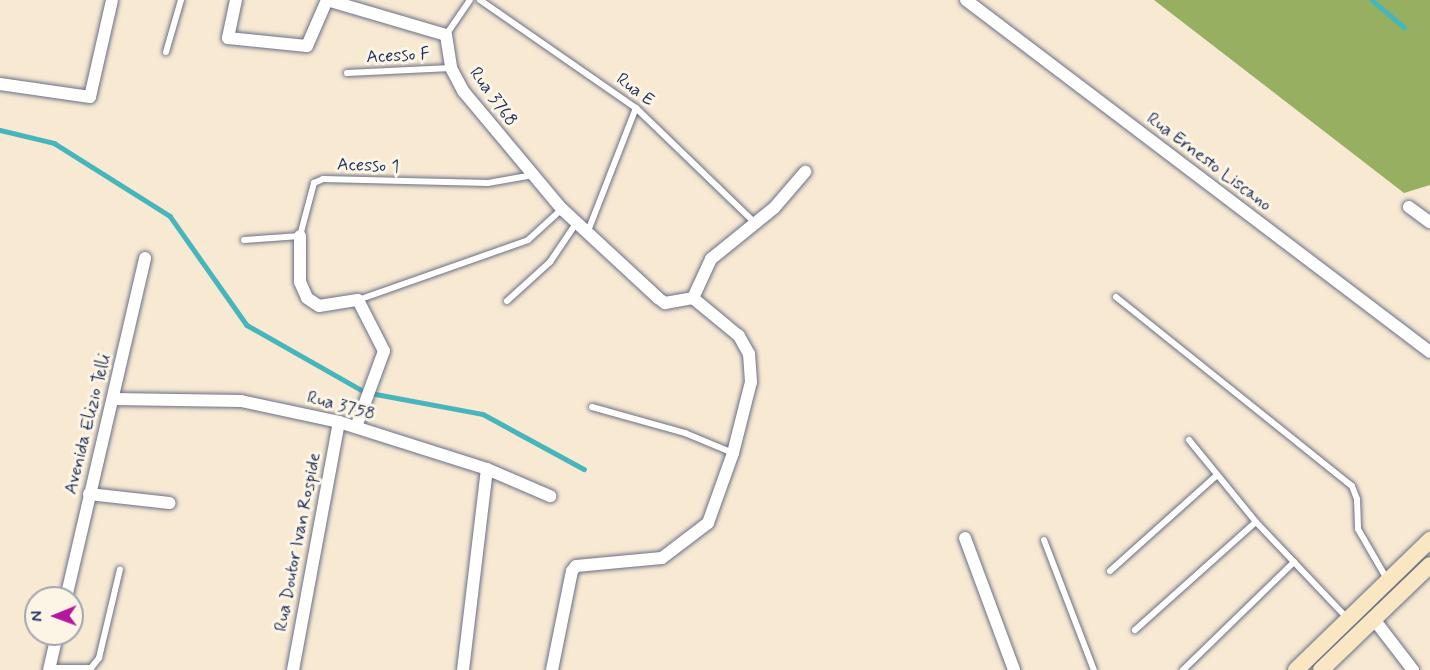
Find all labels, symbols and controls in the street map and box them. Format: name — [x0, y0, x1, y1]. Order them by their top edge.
street label: Acesso F — [366, 44, 430, 68]
street label: Rua 3768 — [464, 63, 522, 131]
street label: Rua E — [611, 69, 659, 111]
street label: Rua Ernesto Liscano — [1144, 109, 1274, 215]
street label: Acesso 1 — [337, 154, 399, 178]
street label: Avenida Elizio Telli — [60, 352, 116, 496]
street label: Rua 3758 — [305, 387, 377, 425]
street label: Rua Doutor Ivan Rospide — [270, 451, 326, 633]
north arrow — [24, 586, 84, 646]
text: N — [27, 611, 48, 622]

